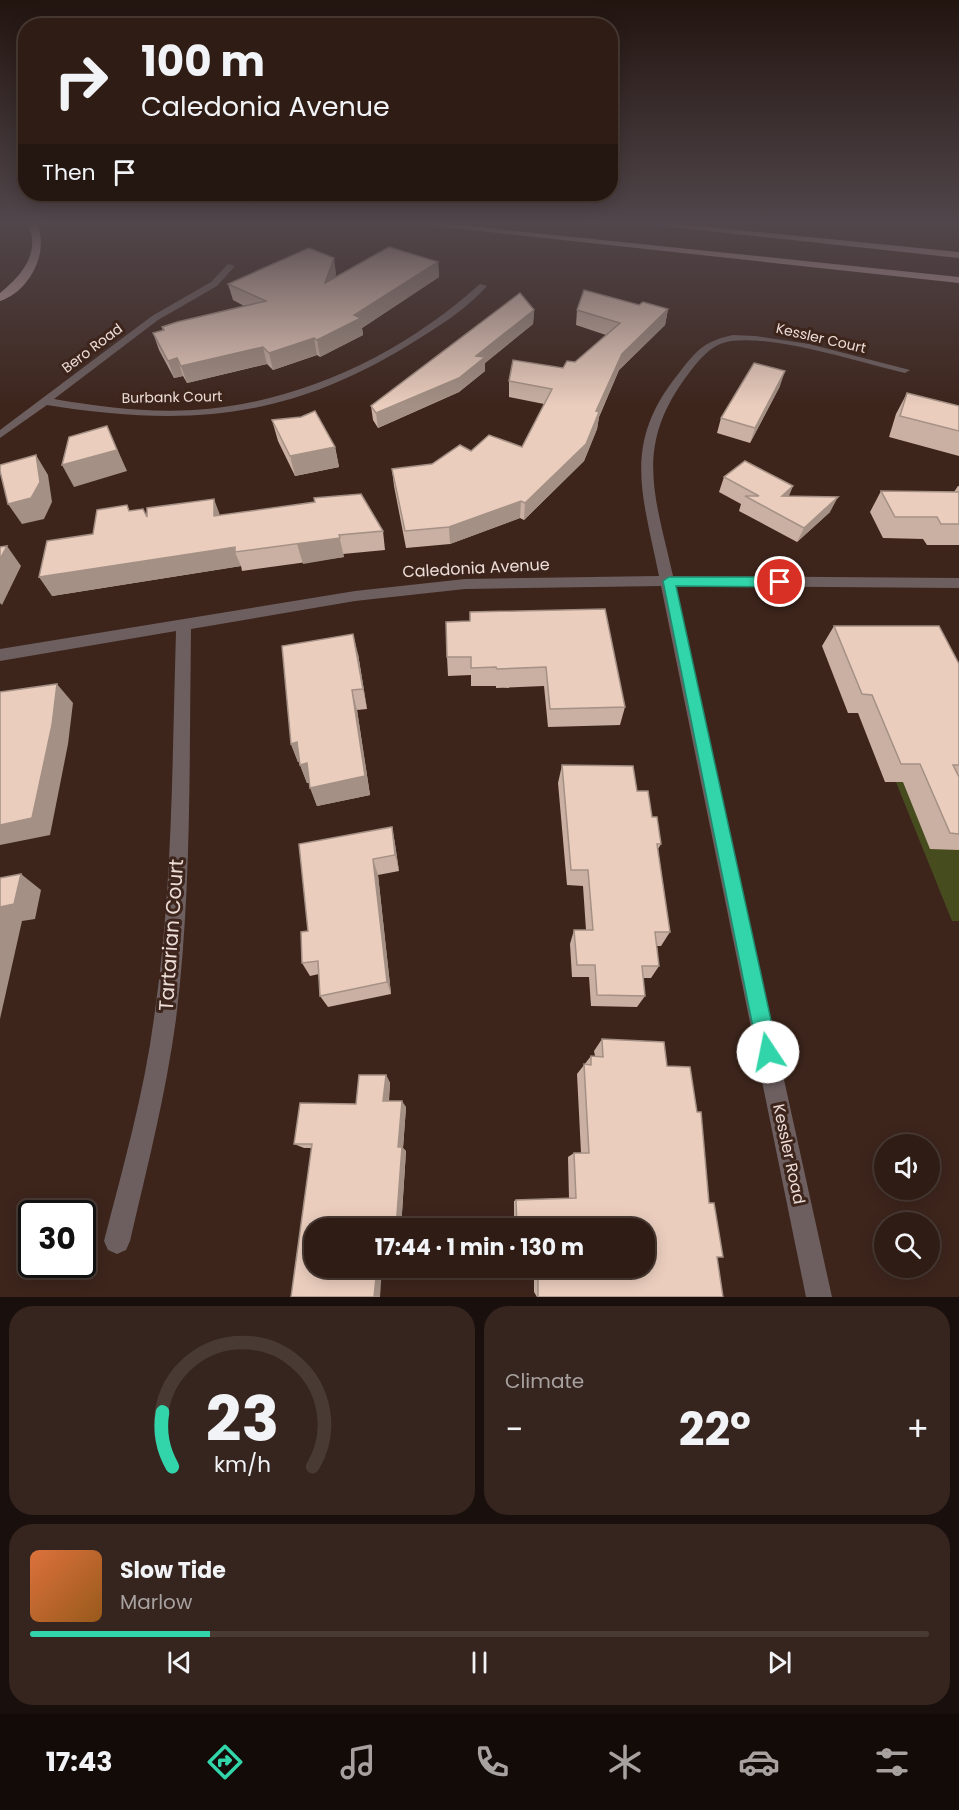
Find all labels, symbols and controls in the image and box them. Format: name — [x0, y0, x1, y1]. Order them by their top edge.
text: 100 m — [141, 32, 265, 91]
icon: right — [42, 42, 120, 120]
text: Caledonia Avenue — [141, 88, 390, 125]
icon: arrive — [108, 156, 141, 189]
text: Then — [42, 157, 96, 188]
street label: Bero Road — [57, 318, 127, 378]
street label: Kessler Court — [774, 318, 868, 358]
street label: Burbank Court — [122, 386, 222, 408]
street label: Caledonia Avenue — [402, 553, 550, 583]
pin — [754, 556, 805, 607]
icon: arrive — [763, 565, 796, 598]
street label: Tartarian Court — [152, 858, 190, 1012]
position arrow — [736, 1020, 800, 1084]
street label: Kessler Road — [767, 1102, 811, 1206]
map controls — [874, 1134, 940, 1278]
button: sound — [874, 1134, 940, 1200]
speed limit sign: 30 — [18, 1200, 96, 1278]
button: search — [874, 1212, 940, 1278]
text: 17:44 · 1 min · 130 m — [375, 1232, 584, 1263]
text: Climate — [505, 1367, 584, 1395]
text: 23 — [205, 1375, 279, 1463]
text: 22° — [679, 1398, 751, 1461]
text: − — [505, 1406, 523, 1453]
text: + — [906, 1406, 929, 1453]
text: km/h — [213, 1450, 271, 1481]
text: Slow Tide — [120, 1555, 226, 1586]
text: Marlow — [120, 1588, 192, 1616]
icon: previous — [163, 1646, 196, 1679]
icon: pause — [463, 1646, 496, 1679]
icon: next — [763, 1646, 796, 1679]
icon: directions — [204, 1741, 246, 1783]
icon: music — [337, 1741, 379, 1783]
icon: phone — [471, 1741, 513, 1783]
icon: climate — [604, 1741, 646, 1783]
icon: car — [738, 1741, 780, 1783]
icon: filters — [871, 1741, 913, 1783]
text: 17:43 — [46, 1743, 113, 1780]

